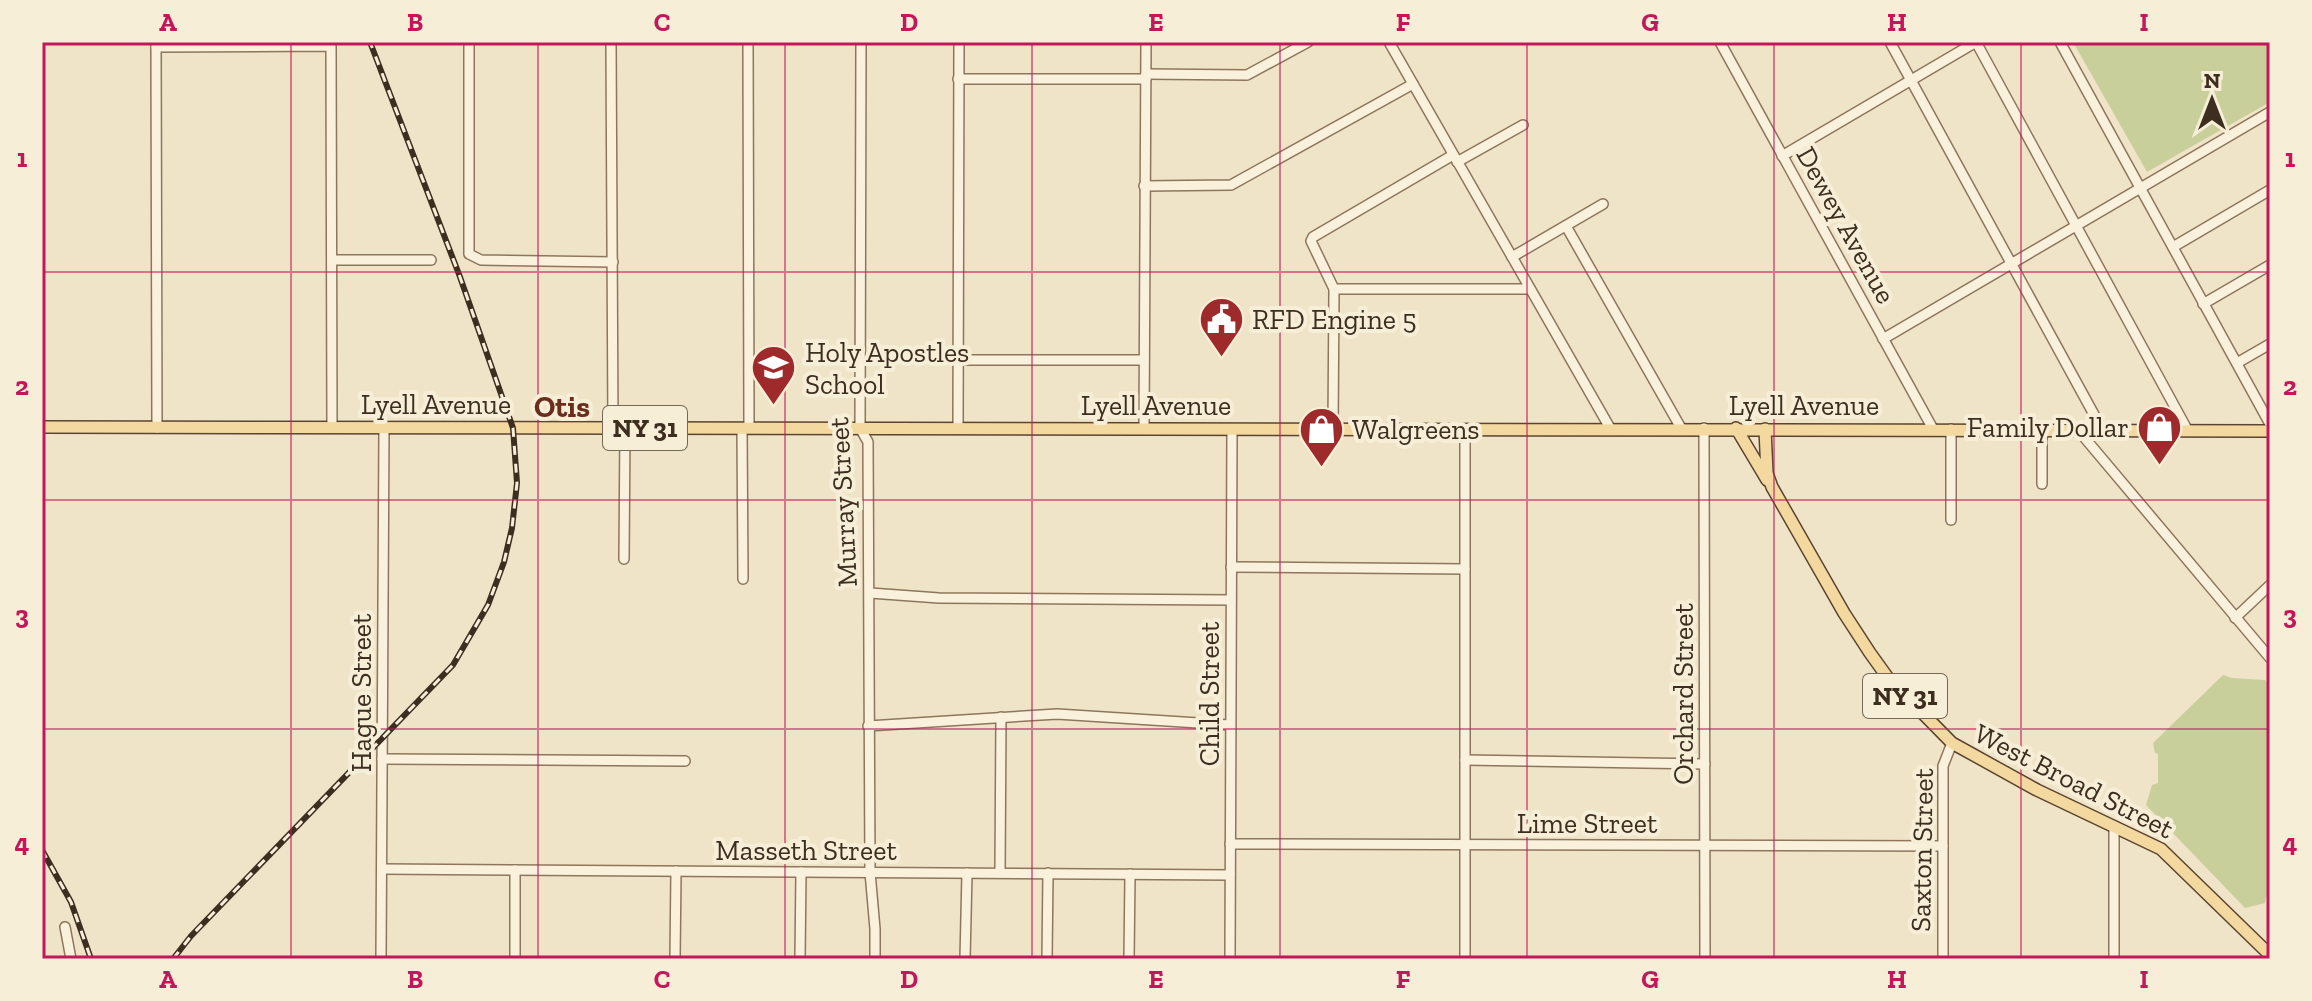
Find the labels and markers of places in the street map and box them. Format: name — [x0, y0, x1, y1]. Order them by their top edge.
public building icon: RFD Engine 5 — [1197, 295, 1245, 358]
place label: RFD Engine 5 — [1252, 303, 1417, 336]
place label: Holy Apostles School — [805, 336, 969, 401]
school or university icon: Holy Apostles School — [750, 344, 798, 407]
shop icon: Family Dollar — [2136, 403, 2184, 466]
shop icon: Walgreens — [1297, 405, 1345, 468]
place label: Family Dollar — [1967, 411, 2129, 444]
place label: Walgreens — [1352, 413, 1480, 446]

